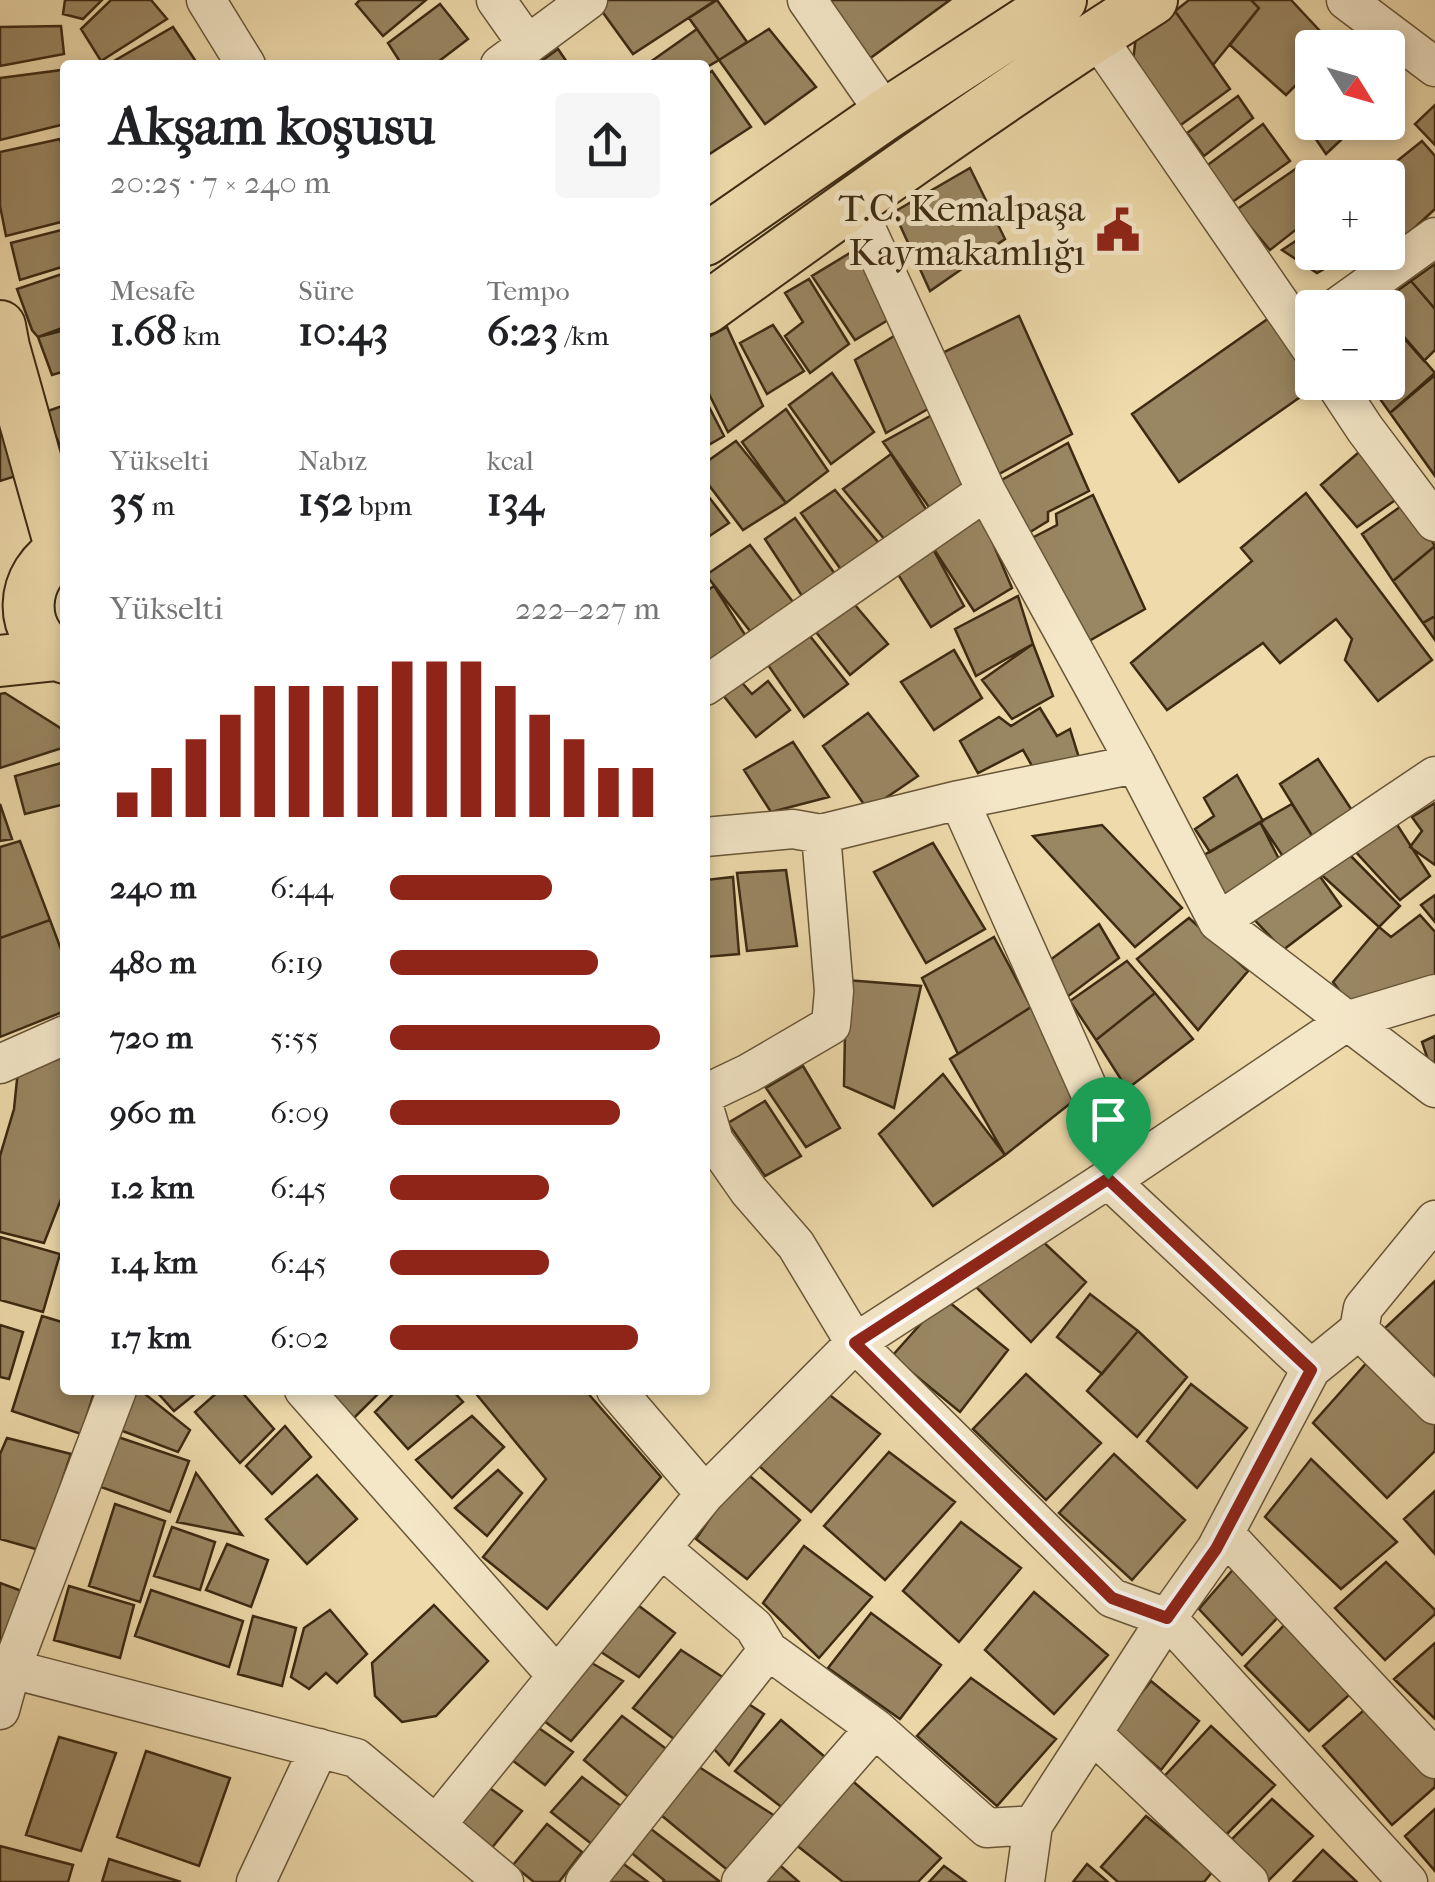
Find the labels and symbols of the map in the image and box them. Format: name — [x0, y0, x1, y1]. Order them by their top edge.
north arrow — [1295, 30, 1405, 140]
place label: T.C. Kemalpaşa Kaymakamlığı — [839, 186, 1085, 275]
public building icon: T.C. Kemalpaşa Kaymakamlığı — [1094, 206, 1142, 254]
pin — [1066, 1077, 1151, 1180]

